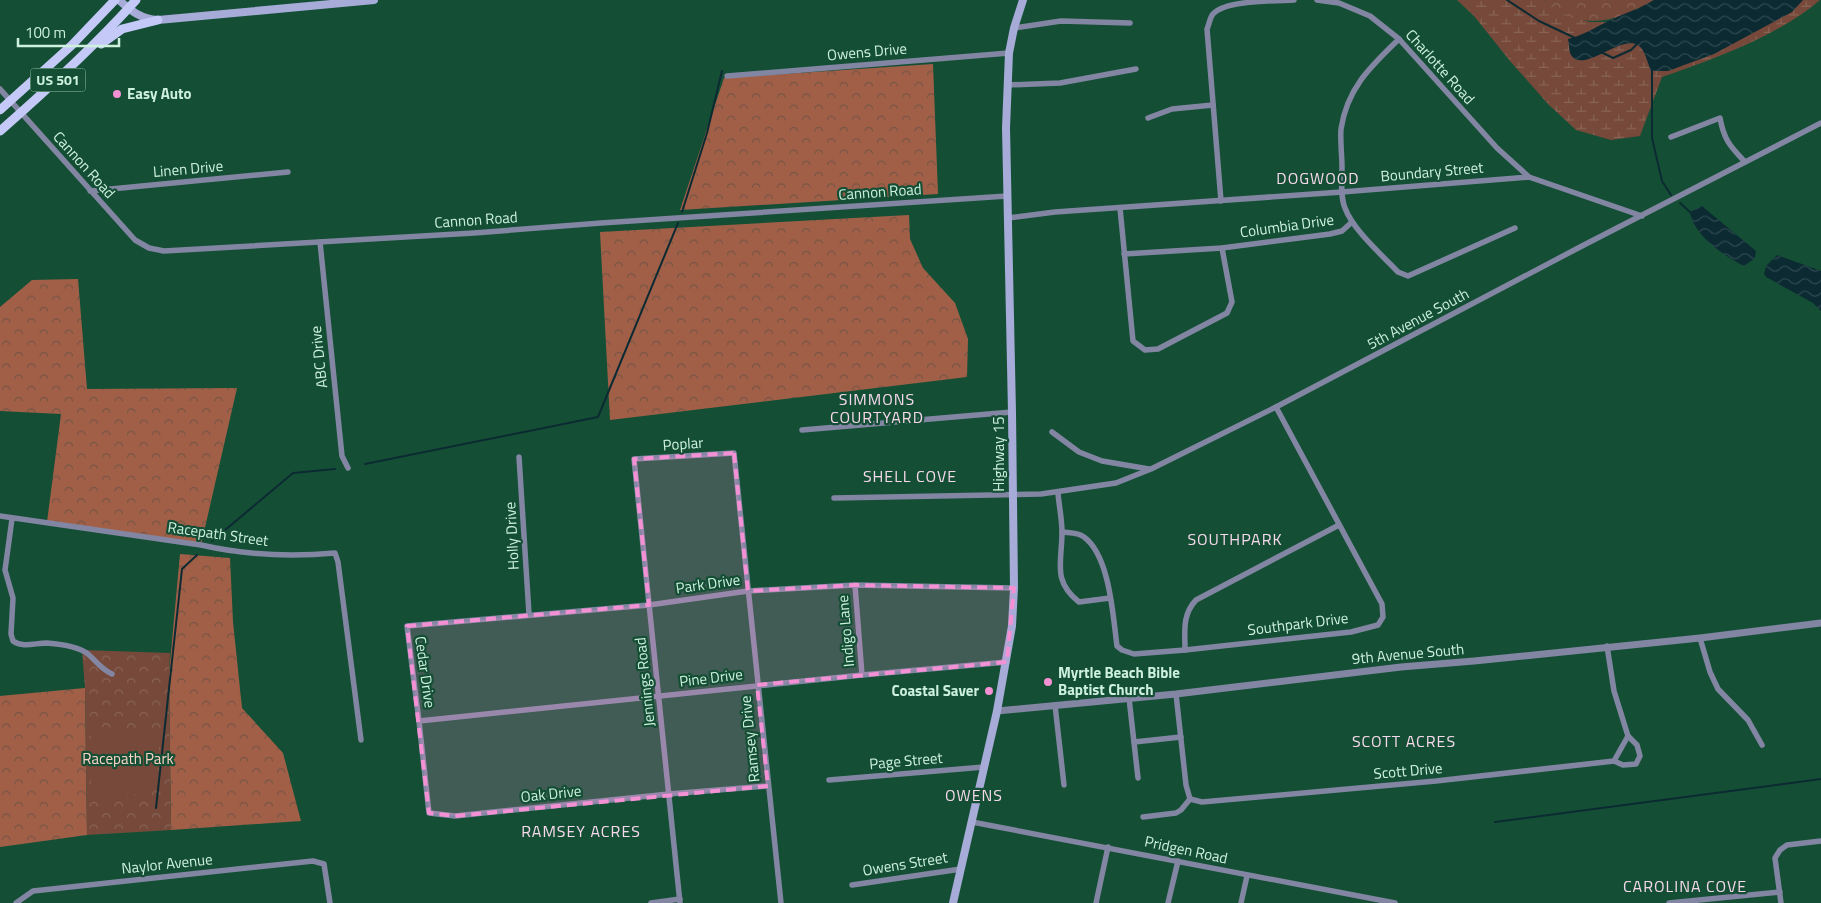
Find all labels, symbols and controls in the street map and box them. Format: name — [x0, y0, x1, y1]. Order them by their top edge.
scale bar — [18, 15, 119, 47]
text: 100 m — [25, 21, 66, 44]
street label: Charlotte Road — [1400, 24, 1480, 109]
street label: Owens Drive — [826, 37, 908, 66]
road number: US 501 — [30, 68, 86, 92]
place label: Easy Auto — [127, 82, 192, 105]
marker: Easy Auto — [111, 88, 123, 100]
street label: Cannon Road — [48, 126, 121, 203]
street label: Linen Drive — [152, 154, 224, 183]
street label: Boundary Street — [1380, 155, 1485, 187]
district label: DOGWOOD — [1276, 166, 1360, 190]
street label: Cannon Road — [837, 177, 922, 206]
street label: Cannon Road — [433, 205, 518, 234]
street label: Columbia Drive — [1238, 208, 1335, 243]
street label: 5th Avenue South — [1363, 282, 1473, 355]
street label: ABC Drive — [304, 325, 333, 389]
district label: SIMMONS COURTYARD — [830, 387, 924, 429]
street label: Highway 15 — [987, 416, 1010, 492]
street label: Poplar — [662, 431, 704, 456]
district label: SHELL COVE — [863, 464, 957, 488]
street label: Holly Drive — [498, 501, 525, 571]
street label: Racepath Street — [166, 515, 271, 552]
district label: SOUTHPARK — [1187, 527, 1283, 551]
street label: Park Drive — [674, 568, 742, 599]
street label: Indigo Lane — [831, 594, 860, 668]
street label: Southpark Drive — [1246, 606, 1350, 641]
street label: Cedar Drive — [409, 635, 442, 709]
street label: Jennings Road — [628, 636, 661, 728]
street label: 9th Avenue South — [1351, 637, 1465, 670]
place label: Myrtle Beach Bible Baptist Church — [1058, 661, 1180, 701]
street label: Pine Drive — [678, 662, 744, 693]
marker: Myrtle Beach Bible Baptist Church — [1042, 676, 1054, 688]
place label: Coastal Saver — [891, 679, 979, 702]
marker: Coastal Saver — [983, 685, 995, 697]
street label: Ramsey Drive — [734, 695, 765, 784]
district label: SCOTT ACRES — [1352, 729, 1456, 753]
street label: Page Street — [868, 746, 944, 775]
park label: Racepath Park — [82, 747, 174, 770]
street label: Scott Drive — [1373, 756, 1443, 785]
street label: Oak Drive — [520, 779, 582, 808]
district label: OWENS — [945, 783, 1003, 807]
district label: RAMSEY ACRES — [521, 819, 641, 843]
street label: Pridgen Road — [1142, 829, 1230, 870]
street label: Owens Street — [861, 845, 950, 882]
street label: Naylor Avenue — [120, 847, 214, 880]
district label: CAROLINA COVE — [1623, 874, 1747, 898]

